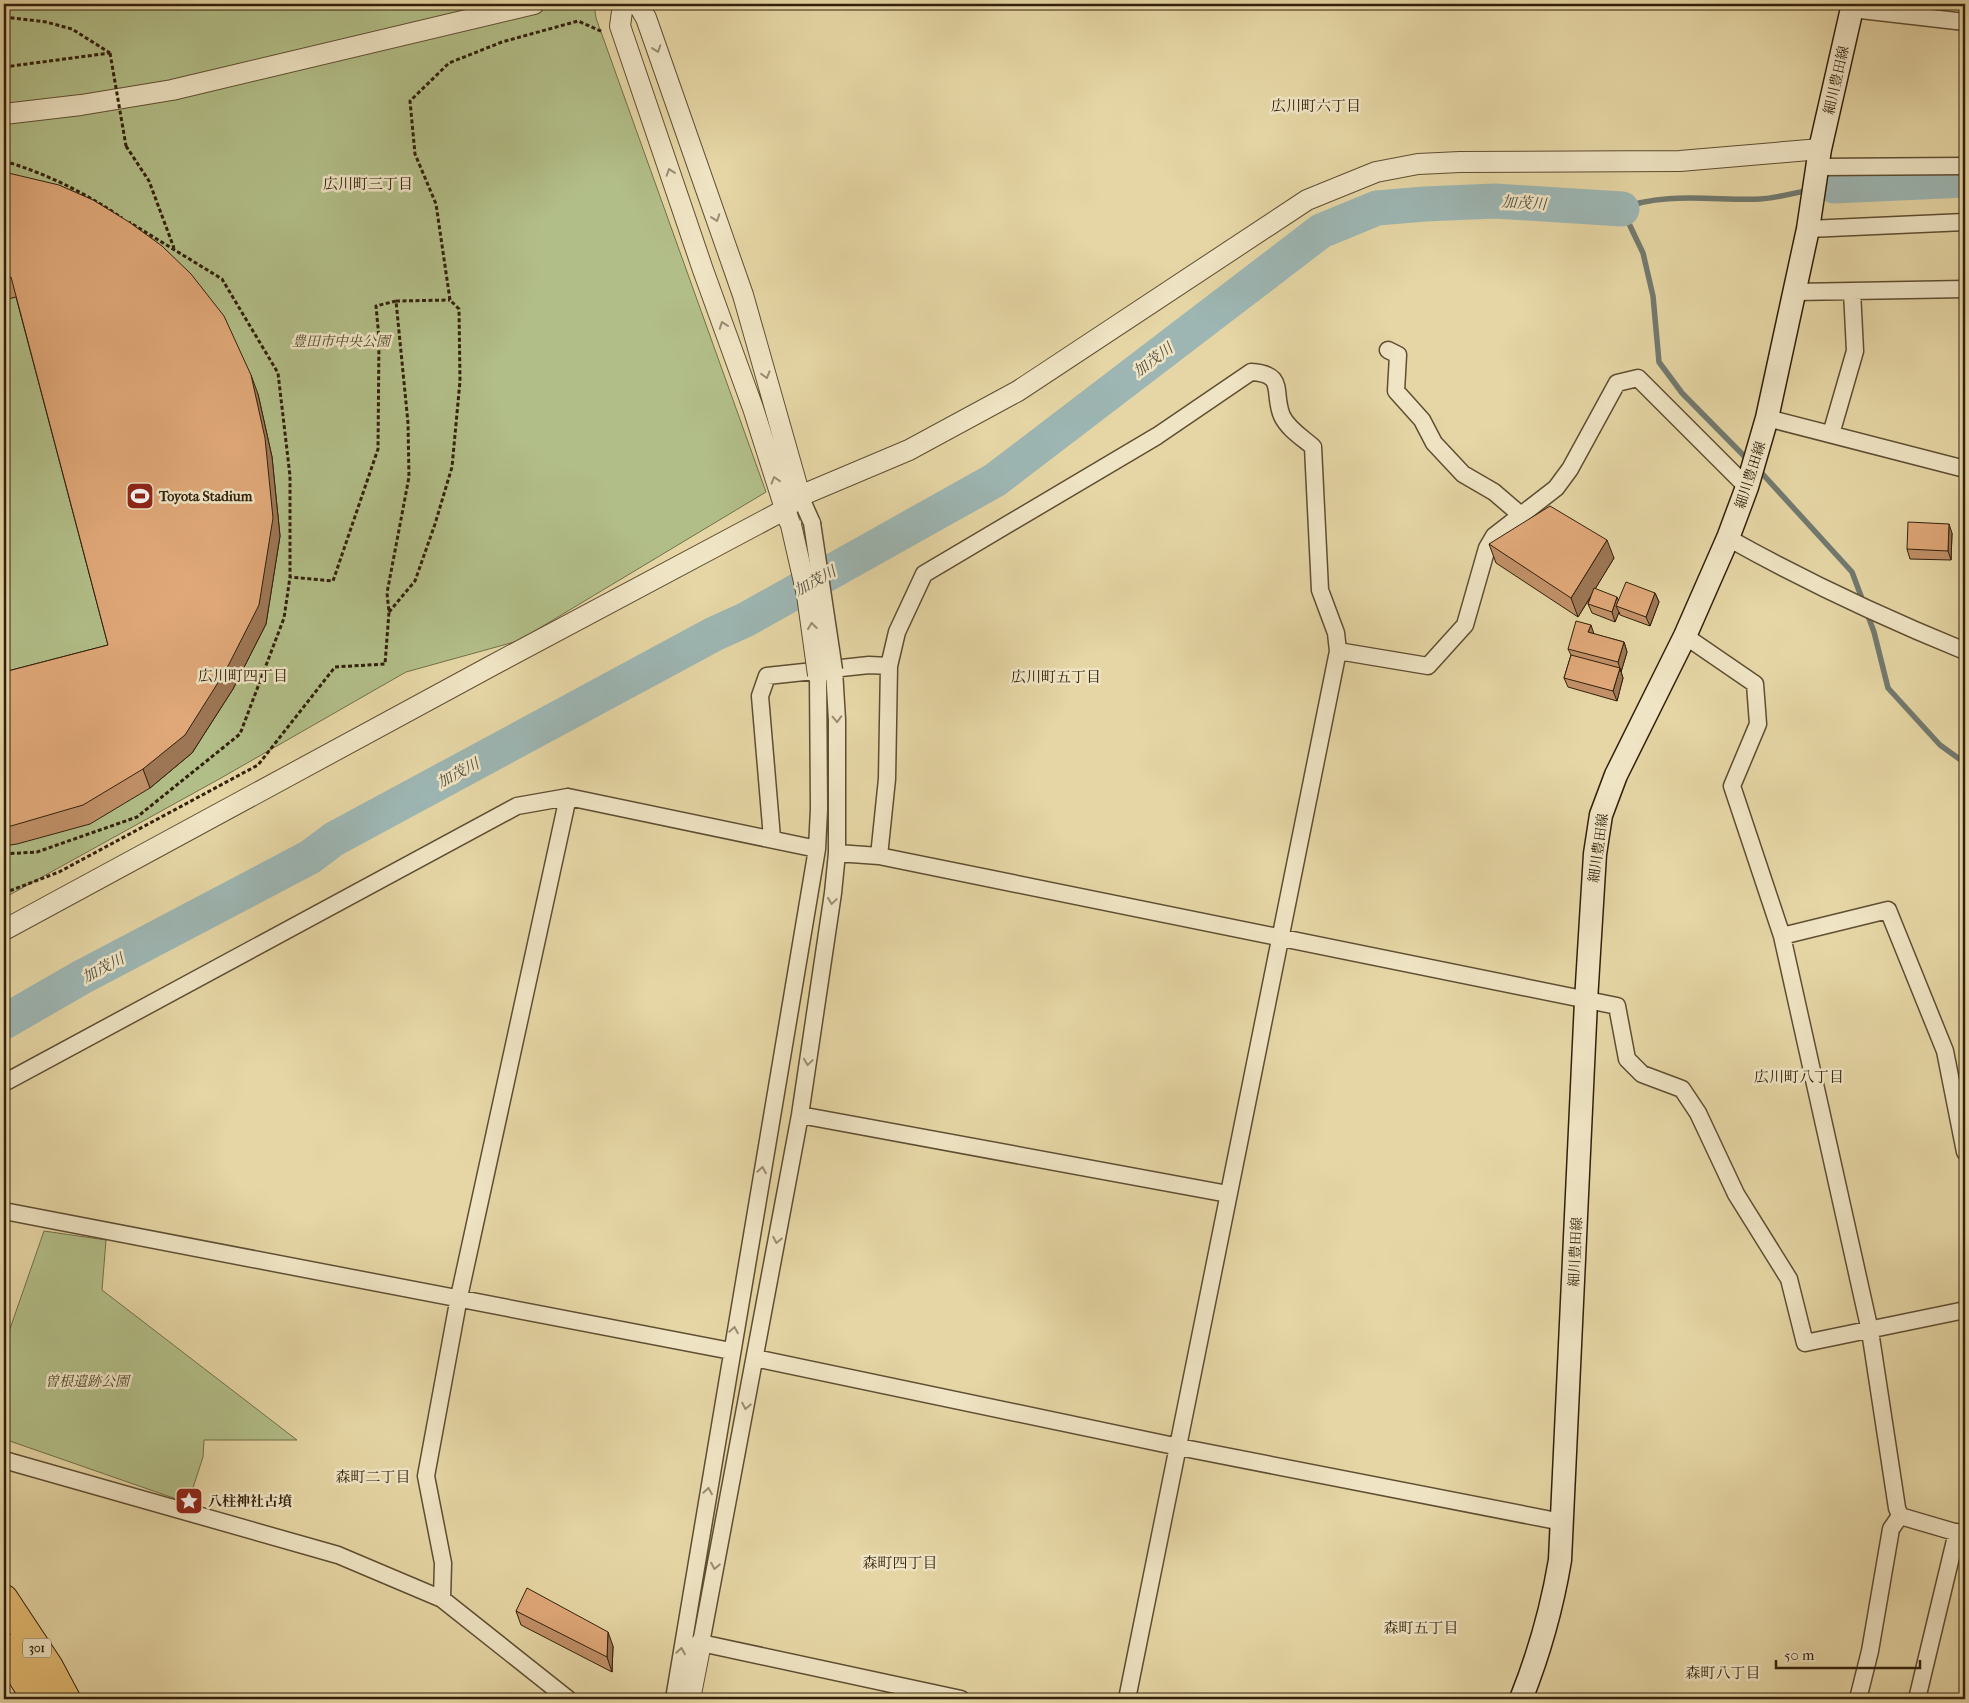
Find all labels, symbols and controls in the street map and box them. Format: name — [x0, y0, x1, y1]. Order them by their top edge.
one-way arrow — [651, 44, 661, 52]
street label: 細川豊田線 — [1820, 44, 1853, 116]
district label: 広川町六丁目 — [1271, 97, 1361, 115]
one-way arrow — [665, 168, 675, 177]
district label: 広川町三丁目 — [323, 175, 413, 193]
water label: 加茂川 — [1501, 193, 1549, 213]
one-way arrow — [710, 214, 720, 222]
one-way arrow — [719, 322, 729, 330]
park label: 豊田市中央公園 — [292, 333, 392, 350]
water label: 加茂川 — [1130, 338, 1178, 381]
one-way arrow — [760, 371, 771, 380]
street label: 細川豊田線 — [1732, 439, 1769, 511]
one-way arrow — [770, 476, 780, 484]
sports icon: Toyota Stadium — [125, 481, 155, 511]
place label: Toyota Stadium — [158, 488, 253, 505]
water label: 加茂川 — [791, 561, 841, 600]
one-way arrow — [807, 622, 817, 631]
district label: 広川町四丁目 — [198, 667, 288, 685]
district label: 広川町五丁目 — [1011, 668, 1101, 686]
one-way arrow — [832, 716, 842, 723]
water label: 加茂川 — [434, 754, 484, 792]
street label: 細川豊田線 — [1585, 812, 1612, 884]
one-way arrow — [827, 897, 837, 906]
water label: 加茂川 — [79, 949, 129, 987]
one-way arrow — [803, 1059, 814, 1067]
district label: 広川町八丁目 — [1754, 1068, 1844, 1086]
one-way arrow — [756, 1166, 766, 1175]
street label: 細川豊田線 — [1565, 1217, 1586, 1287]
one-way arrow — [773, 1235, 783, 1244]
one-way arrow — [729, 1326, 739, 1335]
park label: 曽根遺跡公園 — [45, 1373, 131, 1390]
one-way arrow — [741, 1402, 752, 1411]
district label: 森町二丁目 — [335, 1468, 411, 1486]
place icon: 八柱神社古墳 — [174, 1486, 204, 1516]
one-way arrow — [702, 1486, 712, 1495]
place label: 八柱神社古墳 — [208, 1493, 292, 1510]
district label: 森町四丁目 — [862, 1554, 938, 1572]
one-way arrow — [711, 1562, 721, 1570]
district label: 森町五丁目 — [1383, 1619, 1459, 1637]
scale bar — [1776, 1638, 1920, 1670]
road number: 301 — [23, 1639, 51, 1658]
text: 50 m — [1784, 1646, 1815, 1664]
one-way arrow — [676, 1647, 686, 1656]
district label: 森町八丁目 — [1685, 1664, 1761, 1682]

